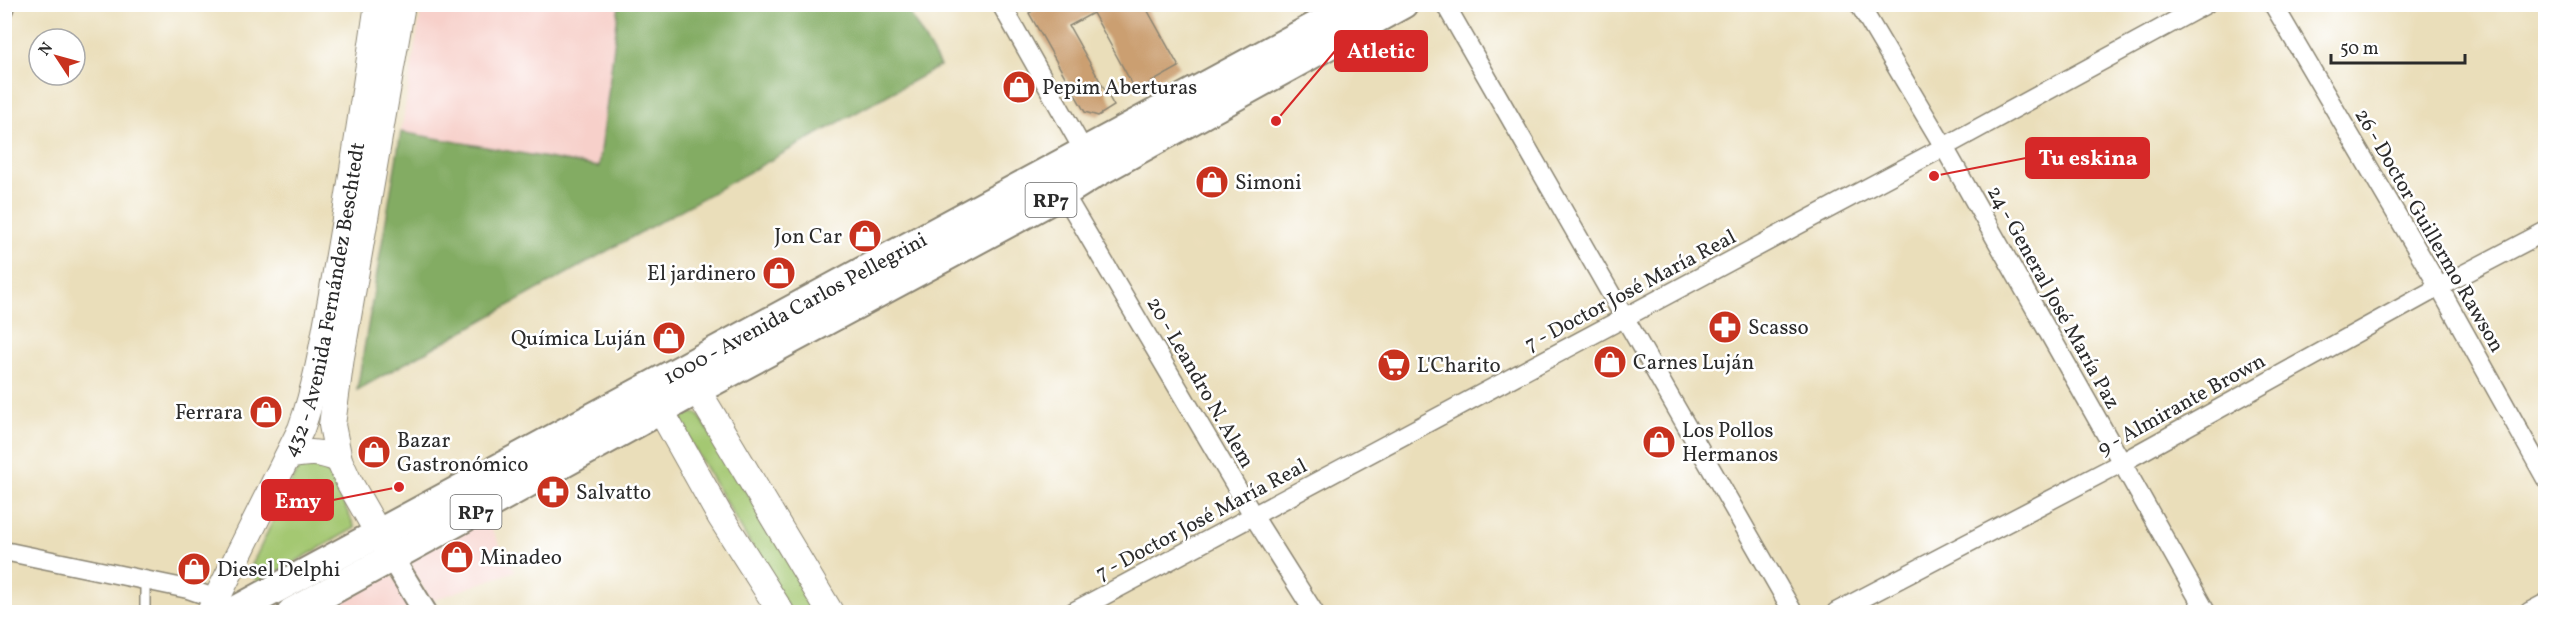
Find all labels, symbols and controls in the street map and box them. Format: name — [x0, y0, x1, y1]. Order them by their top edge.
north arrow — [27, 27, 87, 87]
scale bar — [2331, 27, 2464, 65]
callout: Atletic — [1335, 31, 1427, 71]
text: Atletic — [1347, 37, 1415, 68]
text: 50 m — [2340, 37, 2379, 62]
text: N — [34, 38, 59, 61]
shop icon: Pepim Aberturas — [1001, 69, 1037, 105]
place label: Pepim Aberturas — [1042, 74, 1197, 103]
street label: 26 - Doctor Guillermo Rawson — [2347, 103, 2511, 358]
callout: Tu eskina — [2026, 138, 2149, 178]
street label: 432 - Avenida Fernández Beschtedt — [276, 141, 373, 462]
text: Tu eskina — [2038, 144, 2138, 175]
shop icon: Simoni — [1194, 164, 1230, 200]
place label: Simoni — [1235, 169, 1302, 198]
street label: 24 - General José María Paz — [1979, 181, 2126, 415]
road number: RP7 — [1026, 183, 1076, 217]
shop icon: Jon Car — [847, 218, 883, 254]
place label: Jon Car — [774, 223, 842, 252]
street label: 7 - Doctor José María Real — [1520, 223, 1741, 359]
street label: 1000 - Avenida Carlos Pellegrini — [659, 226, 933, 392]
shop icon: El jardinero — [761, 255, 797, 291]
place label: El jardinero — [647, 260, 756, 289]
street label: 20 - Leandro N. Alem — [1139, 292, 1261, 474]
pharmacy icon: Scasso — [1707, 309, 1743, 345]
place label: Scasso — [1748, 314, 1809, 343]
shop icon: Química Luján — [651, 320, 687, 356]
place label: Química Luján — [511, 325, 646, 354]
shop icon: Carnes Luján — [1592, 344, 1628, 380]
supermarket icon: L'Charito — [1376, 347, 1412, 383]
street label: 9 - Almirante Brown — [2092, 347, 2271, 464]
place label: Carnes Luján — [1633, 349, 1754, 378]
place label: L'Charito — [1417, 352, 1501, 381]
shop icon: Ferrara — [248, 394, 284, 430]
place label: Ferrara — [175, 399, 243, 428]
place label: Los Pollos Hermanos — [1682, 417, 1778, 470]
shop icon: Los Pollos Hermanos — [1641, 424, 1677, 460]
place label: Bazar Gastronómico — [397, 427, 528, 480]
shop icon: Bazar Gastronómico — [356, 434, 392, 470]
street label: 7 - Doctor José María Real — [1091, 452, 1312, 588]
pharmacy icon: Salvatto — [535, 474, 571, 510]
place label: Salvatto — [576, 479, 651, 508]
callout: Emy — [262, 480, 333, 520]
text: Emy — [275, 487, 322, 518]
road number: RP7 — [450, 495, 502, 529]
shop icon: Minadeo — [439, 539, 475, 575]
place label: Minadeo — [480, 544, 562, 573]
shop icon: Diesel Delphi — [176, 551, 212, 587]
place label: Diesel Delphi — [217, 556, 340, 585]

